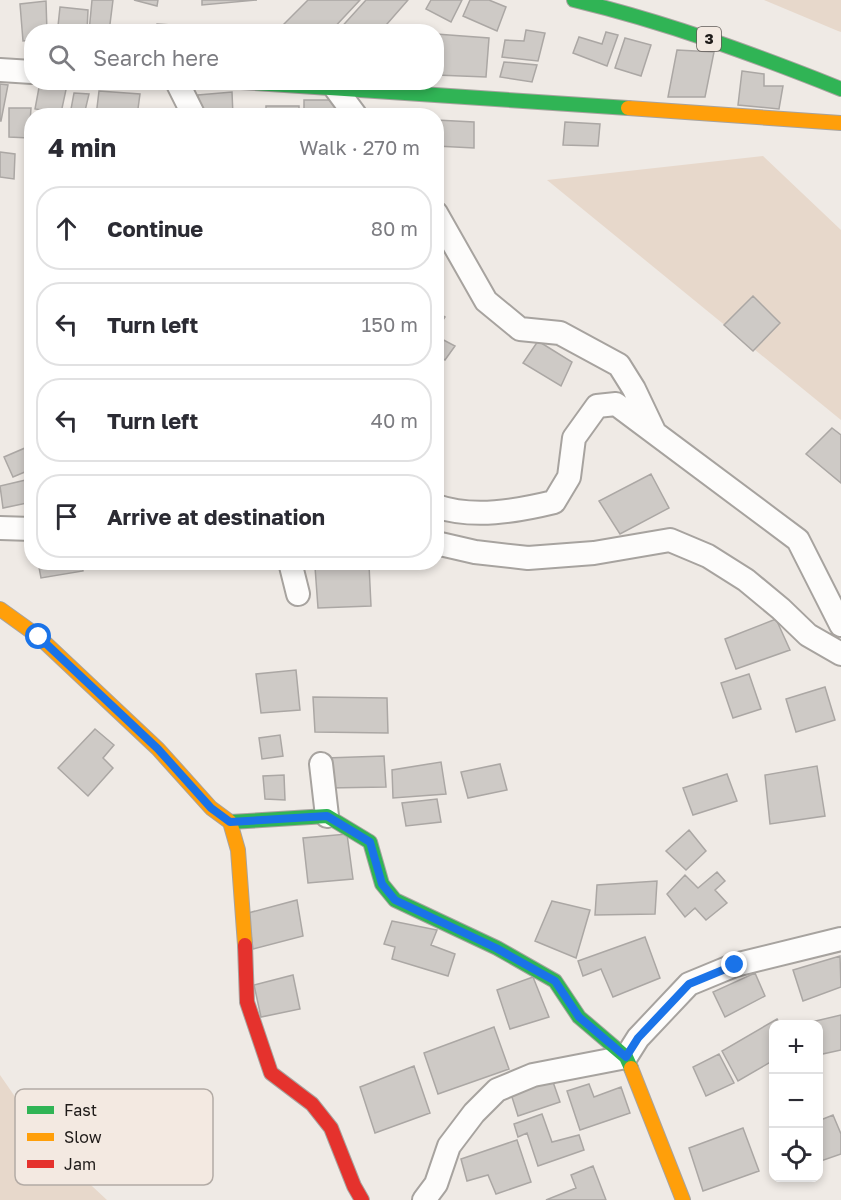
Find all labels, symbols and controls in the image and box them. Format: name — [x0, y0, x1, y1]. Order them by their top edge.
search box — [24, 24, 444, 90]
road number: 3 — [697, 27, 721, 51]
icon: search — [45, 41, 78, 74]
text: Search here — [93, 44, 219, 71]
text: 4 min — [48, 132, 116, 163]
text: Walk · 270 m — [299, 135, 420, 159]
icon: ahead — [50, 212, 83, 245]
text: Continue — [107, 215, 203, 242]
text: 80 m — [371, 216, 418, 240]
icon: left — [50, 308, 83, 341]
text: Turn left — [107, 311, 198, 338]
text: 150 m — [362, 312, 418, 336]
icon: left — [50, 404, 83, 437]
text: Turn left — [107, 407, 198, 434]
text: 40 m — [371, 408, 418, 432]
icon: arrive — [50, 500, 83, 533]
text: Arrive at destination — [107, 503, 325, 530]
route start — [25, 623, 51, 649]
route end — [721, 951, 747, 977]
map controls — [769, 1020, 823, 1182]
button: + — [769, 1020, 823, 1074]
button: − — [769, 1074, 823, 1128]
legend — [15, 1089, 213, 1185]
text: Fast — [64, 1100, 97, 1120]
text: Slow — [64, 1127, 102, 1147]
button: locate — [769, 1128, 823, 1182]
text: Jam — [64, 1154, 96, 1174]

